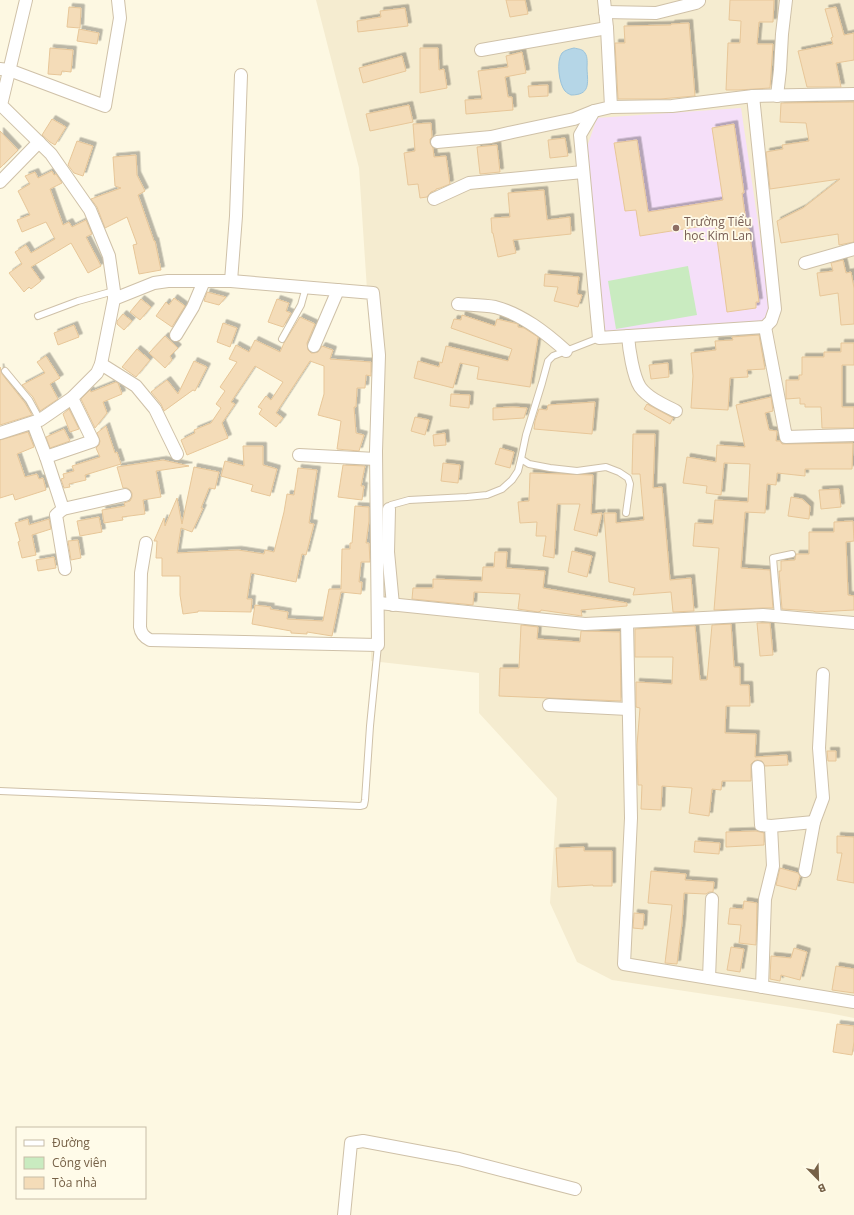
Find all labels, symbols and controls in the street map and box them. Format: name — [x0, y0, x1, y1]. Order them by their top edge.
place label: Trường Tiểu học Kim Lan — [684, 213, 752, 244]
marker: Trường Tiểu học Kim Lan — [671, 223, 681, 233]
legend — [16, 1127, 146, 1199]
text: Đường — [52, 1134, 90, 1151]
text: Công viên — [52, 1154, 107, 1171]
north arrow — [798, 1159, 838, 1199]
text: Tòa nhà — [52, 1174, 97, 1191]
text: B — [816, 1180, 828, 1197]

